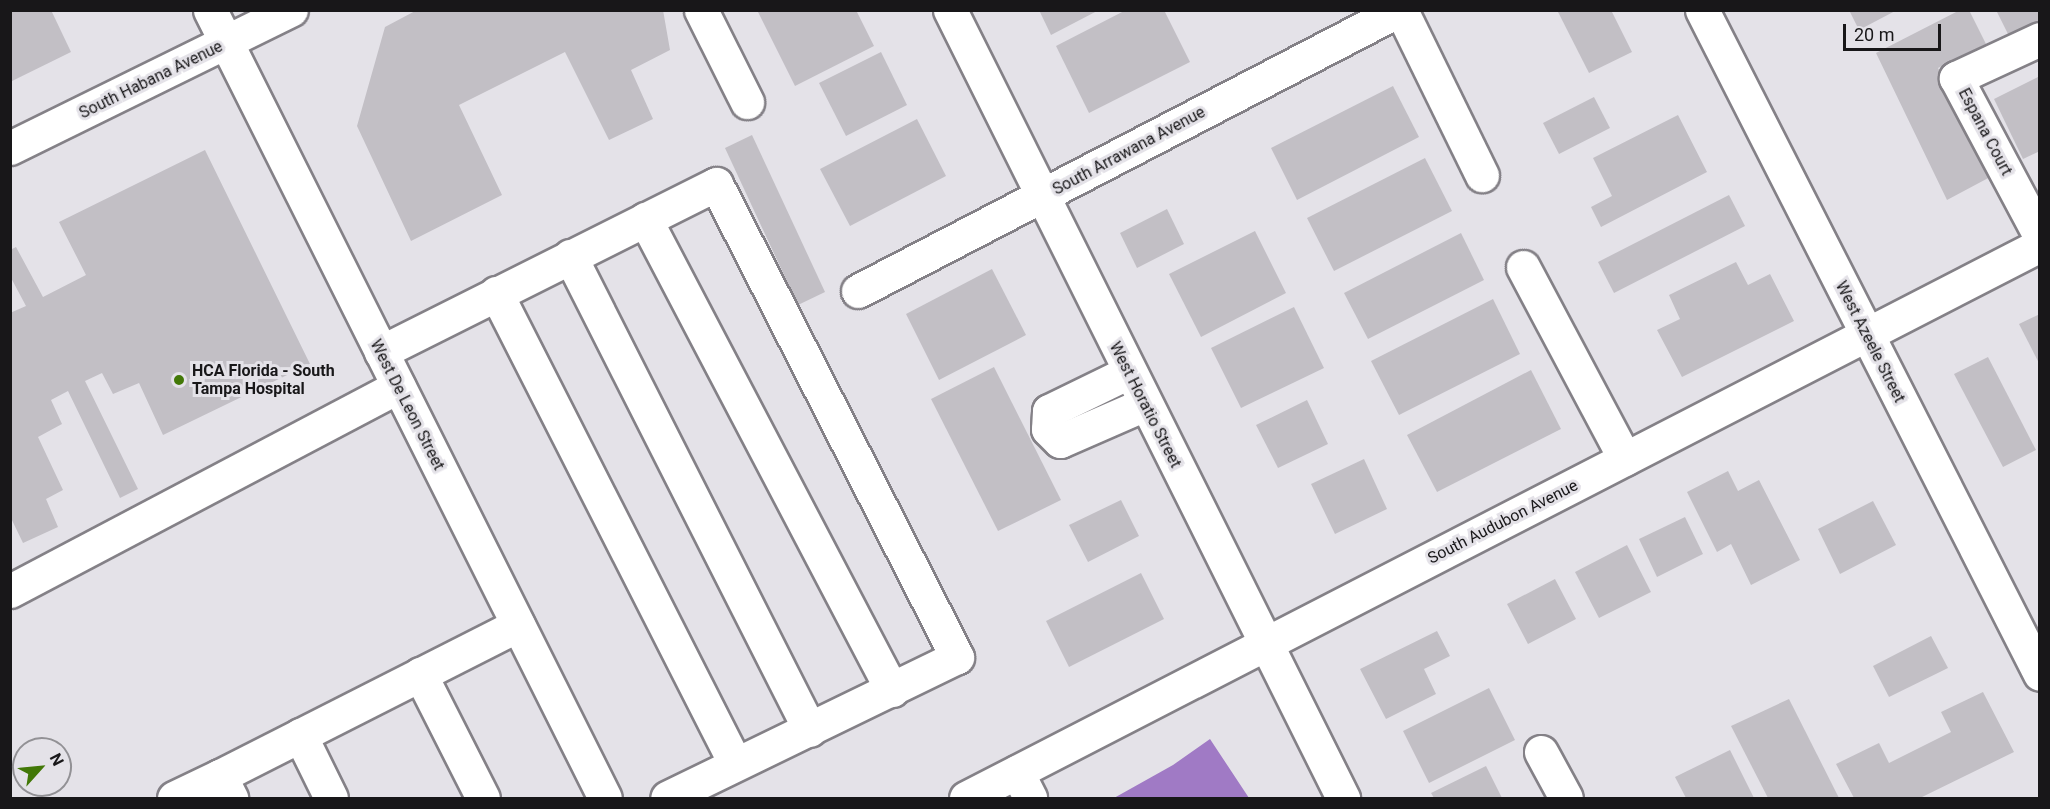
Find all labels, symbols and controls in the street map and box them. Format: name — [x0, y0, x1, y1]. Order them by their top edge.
scale bar — [1846, 12, 1944, 50]
text: 20 m — [1854, 24, 1894, 45]
street label: South Habana Avenue — [76, 37, 226, 123]
street label: Espana Court — [1954, 85, 2016, 179]
street label: South Arrawana Avenue — [1050, 103, 1208, 199]
street label: West Azeele Street — [1831, 278, 1909, 406]
street label: West De Leon Street — [366, 336, 448, 474]
street label: West Horatio Street — [1105, 339, 1185, 471]
place label: HCA Florida - South Tampa Hospital — [192, 361, 335, 399]
marker: HCA Florida - South Tampa Hospital — [170, 371, 188, 389]
street label: South Audubon Avenue — [1425, 476, 1581, 568]
north arrow — [12, 737, 72, 797]
text: N — [46, 750, 68, 769]

